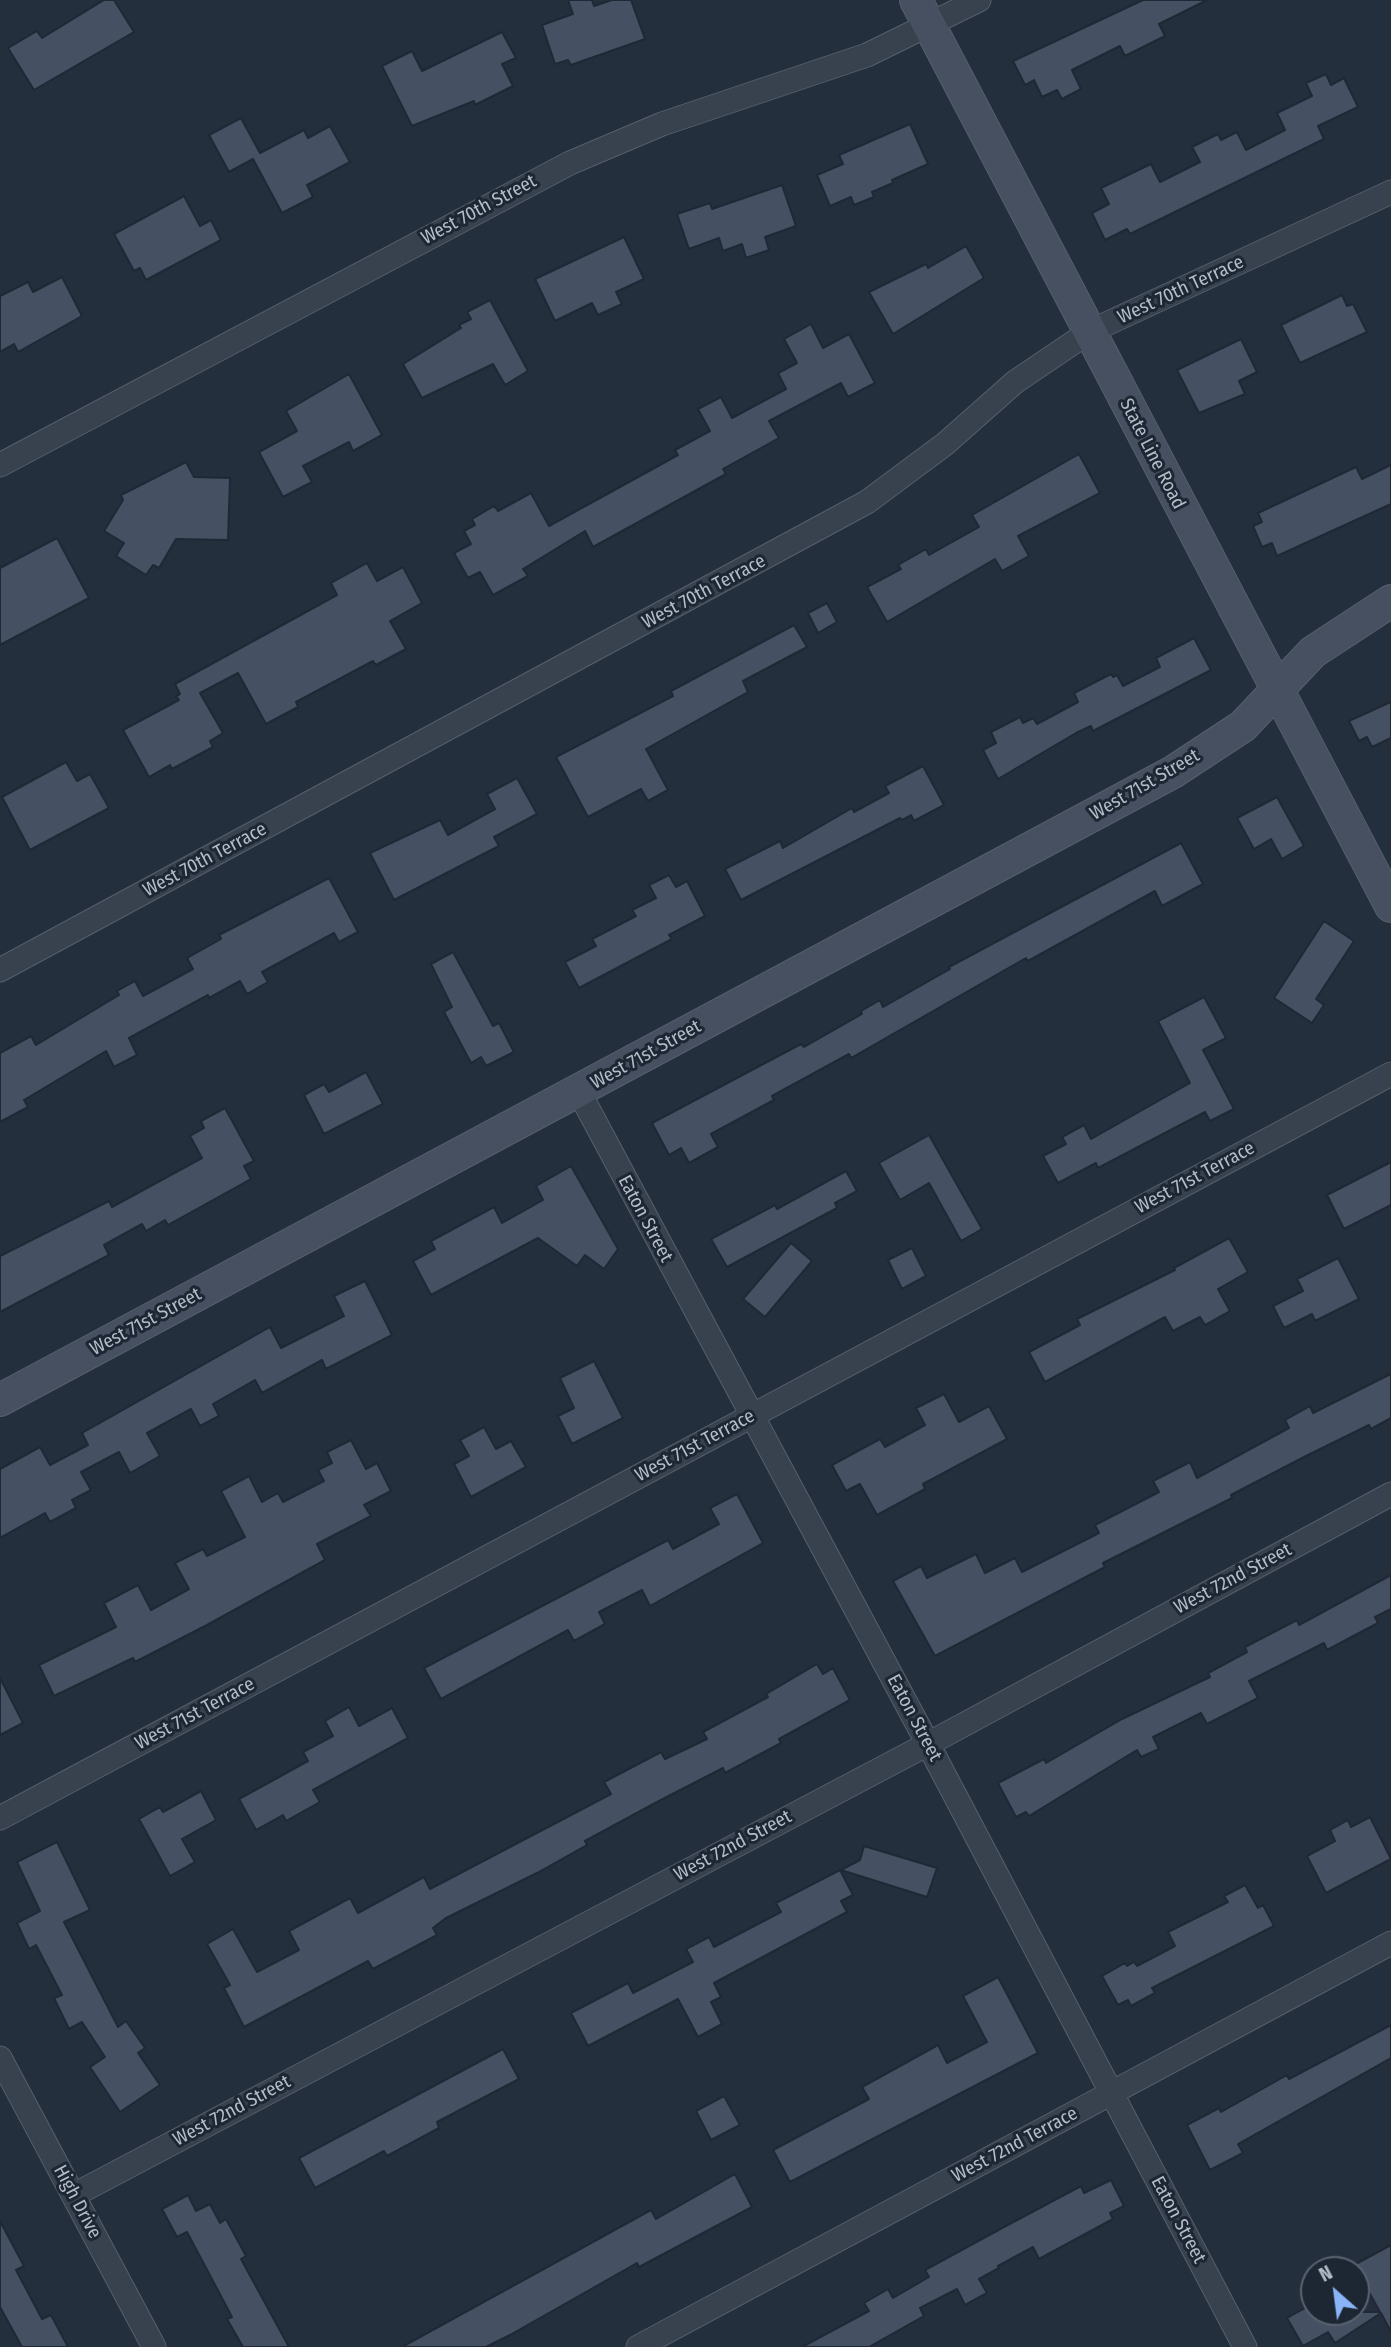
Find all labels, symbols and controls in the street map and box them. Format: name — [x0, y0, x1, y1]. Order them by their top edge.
street label: West 70th Street — [418, 170, 540, 250]
street label: West 70th Terrace — [1114, 251, 1248, 329]
street label: State Line Road — [1114, 395, 1190, 513]
street label: West 70th Terrace — [638, 550, 770, 634]
street label: West 71st Street — [1086, 744, 1204, 826]
street label: West 70th Terrace — [139, 818, 271, 902]
street label: West 71st Street — [587, 1015, 705, 1095]
street label: West 71st Terrace — [1131, 1137, 1259, 1219]
street label: Eaton Street — [613, 1172, 677, 1266]
street label: West 71st Street — [87, 1283, 205, 1361]
street label: West 71st Terrace — [631, 1405, 759, 1487]
street label: West 72nd Street — [1170, 1539, 1296, 1619]
street label: Eaton Street — [882, 1671, 946, 1765]
street label: West 71st Terrace — [131, 1673, 259, 1755]
street label: West 72nd Street — [670, 1806, 796, 1886]
street label: West 72nd Street — [169, 2071, 295, 2151]
street label: West 72nd Terrace — [948, 2102, 1082, 2188]
street label: High Drive — [48, 2161, 106, 2243]
street label: Eaton Street — [1146, 2173, 1210, 2267]
north arrow — [1300, 2256, 1370, 2326]
text: N — [1315, 2261, 1336, 2287]

